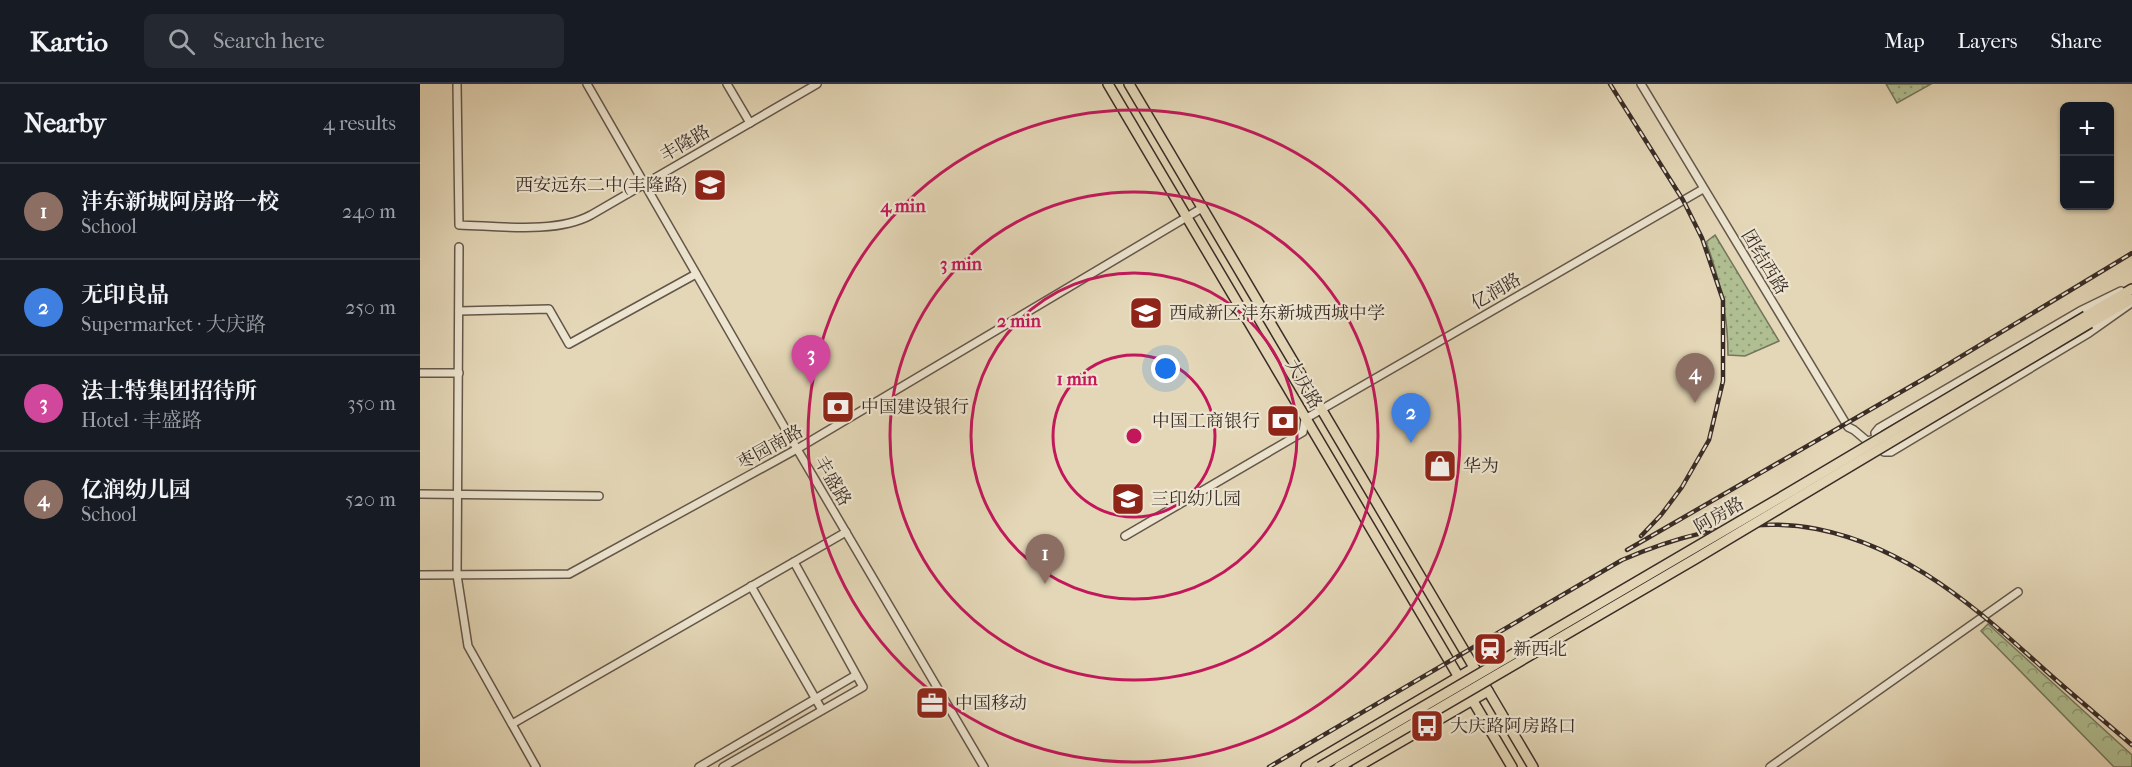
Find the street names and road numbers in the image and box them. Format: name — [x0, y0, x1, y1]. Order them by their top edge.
street label: 丰隆路 — [657, 121, 714, 166]
street label: 团结西路 — [1737, 226, 1792, 299]
street label: 亿润路 — [1468, 269, 1525, 314]
street label: 大庆路 — [1281, 356, 1326, 413]
street label: 枣园南路 — [734, 421, 807, 474]
street label: 丰盛路 — [810, 453, 855, 510]
street label: 阿房路 — [1691, 493, 1748, 538]

